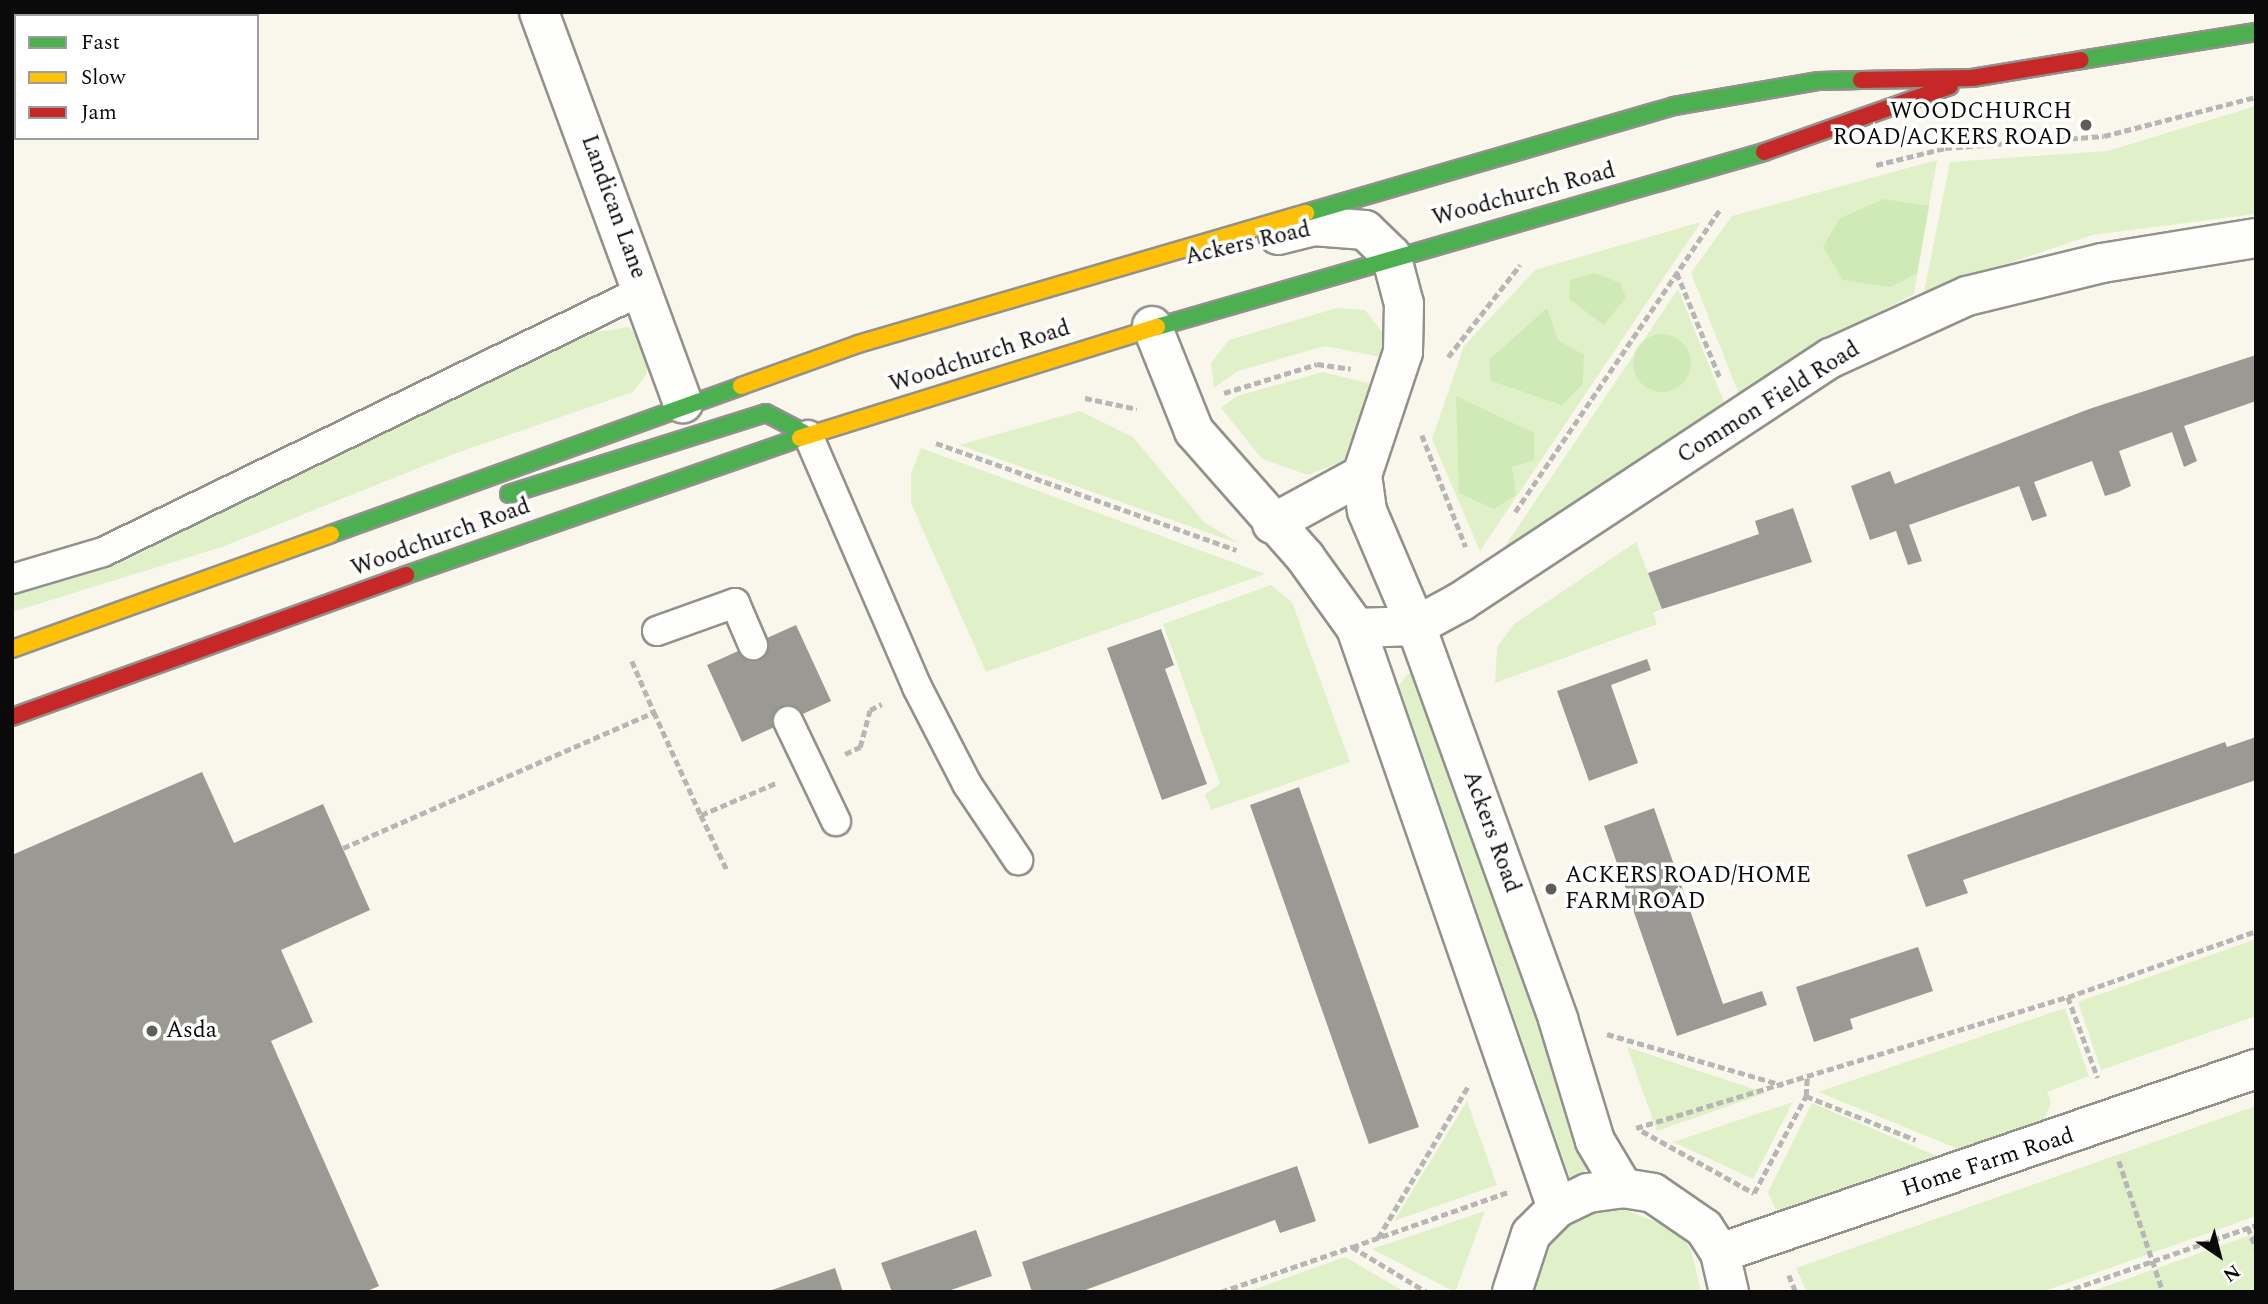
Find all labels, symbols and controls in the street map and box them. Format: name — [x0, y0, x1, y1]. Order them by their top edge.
legend — [14, 14, 259, 140]
text: Fast — [81, 27, 120, 59]
text: Slow — [81, 62, 125, 94]
text: Jam — [81, 97, 117, 129]
place label: WOODCHURCH ROAD/ACKERS ROAD — [1833, 98, 2072, 152]
marker: WOODCHURCH ROAD/ACKERS ROAD — [2078, 117, 2094, 133]
street label: Landican Lane — [574, 131, 652, 283]
street label: Woodchurch Road — [1429, 157, 1619, 233]
street label: Ackers Road — [1183, 216, 1313, 272]
street label: Woodchurch Road — [886, 315, 1074, 399]
street label: Common Field Road — [1673, 336, 1865, 470]
street label: Woodchurch Road — [348, 493, 534, 583]
street label: Ackers Road — [1456, 767, 1526, 897]
place label: ACKERS ROAD/HOME FARM ROAD — [1565, 862, 1811, 916]
marker: ACKERS ROAD/HOME FARM ROAD — [1543, 881, 1559, 897]
place label: Asda — [166, 1017, 217, 1045]
marker: Asda — [144, 1023, 160, 1039]
street label: Home Farm Road — [1899, 1122, 2077, 1204]
north arrow — [2184, 1220, 2254, 1290]
text: N — [2217, 1256, 2246, 1289]

